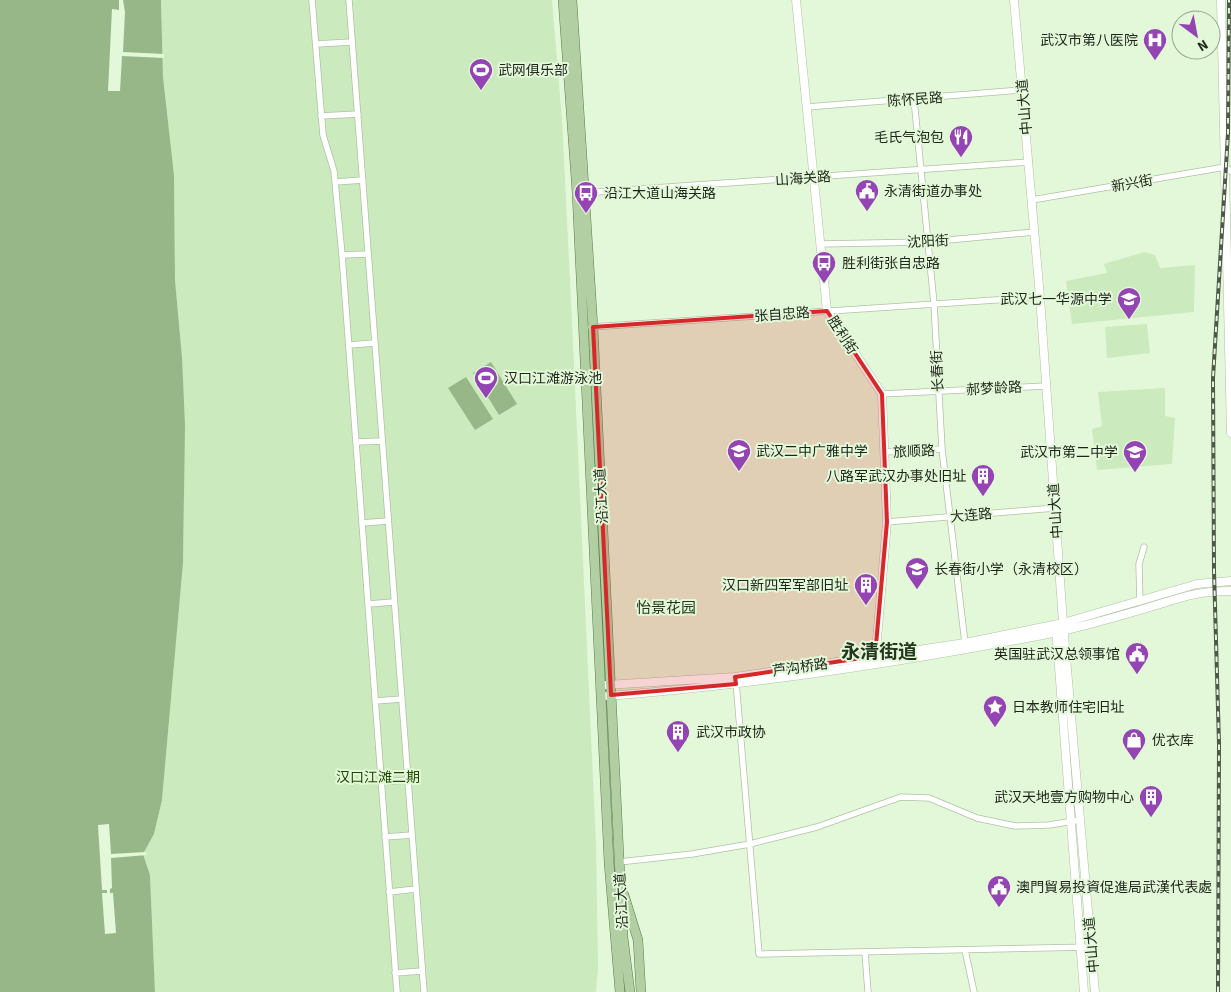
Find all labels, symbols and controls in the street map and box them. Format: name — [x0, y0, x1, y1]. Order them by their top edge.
north arrow — [1171, 10, 1221, 60]
hospital icon: 武汉市第八医院 — [1142, 27, 1168, 61]
place label: 武汉市第八医院 — [1040, 31, 1138, 51]
text: N — [1193, 34, 1212, 56]
sports icon: 武网俱乐部 — [468, 57, 494, 91]
place label: 武网俱乐部 — [498, 61, 568, 81]
street label: 中山大道 — [1013, 78, 1037, 136]
street label: 陈怀民路 — [886, 88, 944, 112]
restaurant icon: 毛氏气泡包 — [948, 124, 974, 158]
place label: 毛氏气泡包 — [874, 128, 944, 148]
street label: 山海关路 — [774, 167, 832, 191]
street label: 新兴街 — [1110, 170, 1155, 197]
public building icon: 永清街道办事处 — [854, 178, 880, 212]
bus stop icon: 沿江大道山海关路 — [573, 180, 599, 214]
place label: 永清街道办事处 — [884, 182, 982, 202]
place label: 沿江大道山海关路 — [604, 184, 716, 204]
street label: 沈阳街 — [907, 231, 950, 253]
bus stop icon: 胜利街张自忠路 — [811, 250, 837, 284]
place label: 胜利街张自忠路 — [842, 254, 940, 274]
school or university icon: 武汉七一华源中学 — [1116, 286, 1142, 320]
place label: 武汉七一华源中学 — [1000, 290, 1112, 310]
street label: 张自忠路 — [753, 303, 811, 327]
street label: 胜利街 — [822, 312, 862, 359]
street label: 长春街 — [927, 349, 949, 392]
sports icon: 汉口江滩游泳池 — [473, 365, 499, 399]
place label: 汉口江滩游泳池 — [504, 369, 602, 389]
street label: 郝梦龄路 — [966, 378, 1023, 400]
school or university icon: 武汉二中广雅中学 — [726, 438, 752, 472]
school or university icon: 武汉市第二中学 — [1122, 439, 1148, 473]
street label: 旅顺路 — [893, 441, 936, 463]
place label: 武汉二中广雅中学 — [756, 442, 868, 462]
place label: 武汉市第二中学 — [1020, 443, 1118, 463]
building icon: 八路军武汉办事处旧址 — [970, 463, 996, 497]
street label: 沿江大道 — [591, 467, 613, 524]
place label: 八路军武汉办事处旧址 — [826, 467, 966, 487]
street label: 中山大道 — [1044, 482, 1068, 540]
street label: 大连路 — [949, 504, 993, 528]
school or university icon: 长春街小学（永清校区） — [904, 556, 930, 590]
place label: 长春街小学（永清校区） — [934, 560, 1088, 580]
building icon: 汉口新四军军部旧址 — [853, 572, 879, 606]
place label: 汉口新四军军部旧址 — [722, 576, 848, 596]
district label: 怡景花园 — [636, 598, 696, 619]
district label: 永清街道 — [841, 639, 917, 666]
public building icon: 英国驻武汉总领事馆 — [1124, 641, 1150, 675]
place label: 英国驻武汉总领事馆 — [994, 645, 1120, 665]
street label: 芦沟桥路 — [771, 654, 829, 682]
place icon: 日本教师住宅旧址 — [982, 694, 1008, 728]
place label: 日本教师住宅旧址 — [1012, 698, 1124, 718]
building icon: 武汉市政协 — [665, 719, 691, 753]
place label: 武汉市政协 — [696, 723, 766, 743]
shop icon: 优衣库 — [1121, 727, 1147, 761]
place label: 优衣库 — [1152, 731, 1194, 751]
park label: 汉口江滩二期 — [336, 768, 420, 788]
building icon: 武汉天地壹方购物中心 — [1138, 784, 1164, 818]
place label: 武汉天地壹方购物中心 — [994, 788, 1134, 808]
street label: 沿江大道 — [611, 872, 633, 929]
public building icon: 澳門貿易投資促進局武漢代表處 — [986, 874, 1012, 908]
place label: 澳門貿易投資促進局武漢代表處 — [1016, 878, 1212, 898]
street label: 中山大道 — [1080, 916, 1104, 974]

